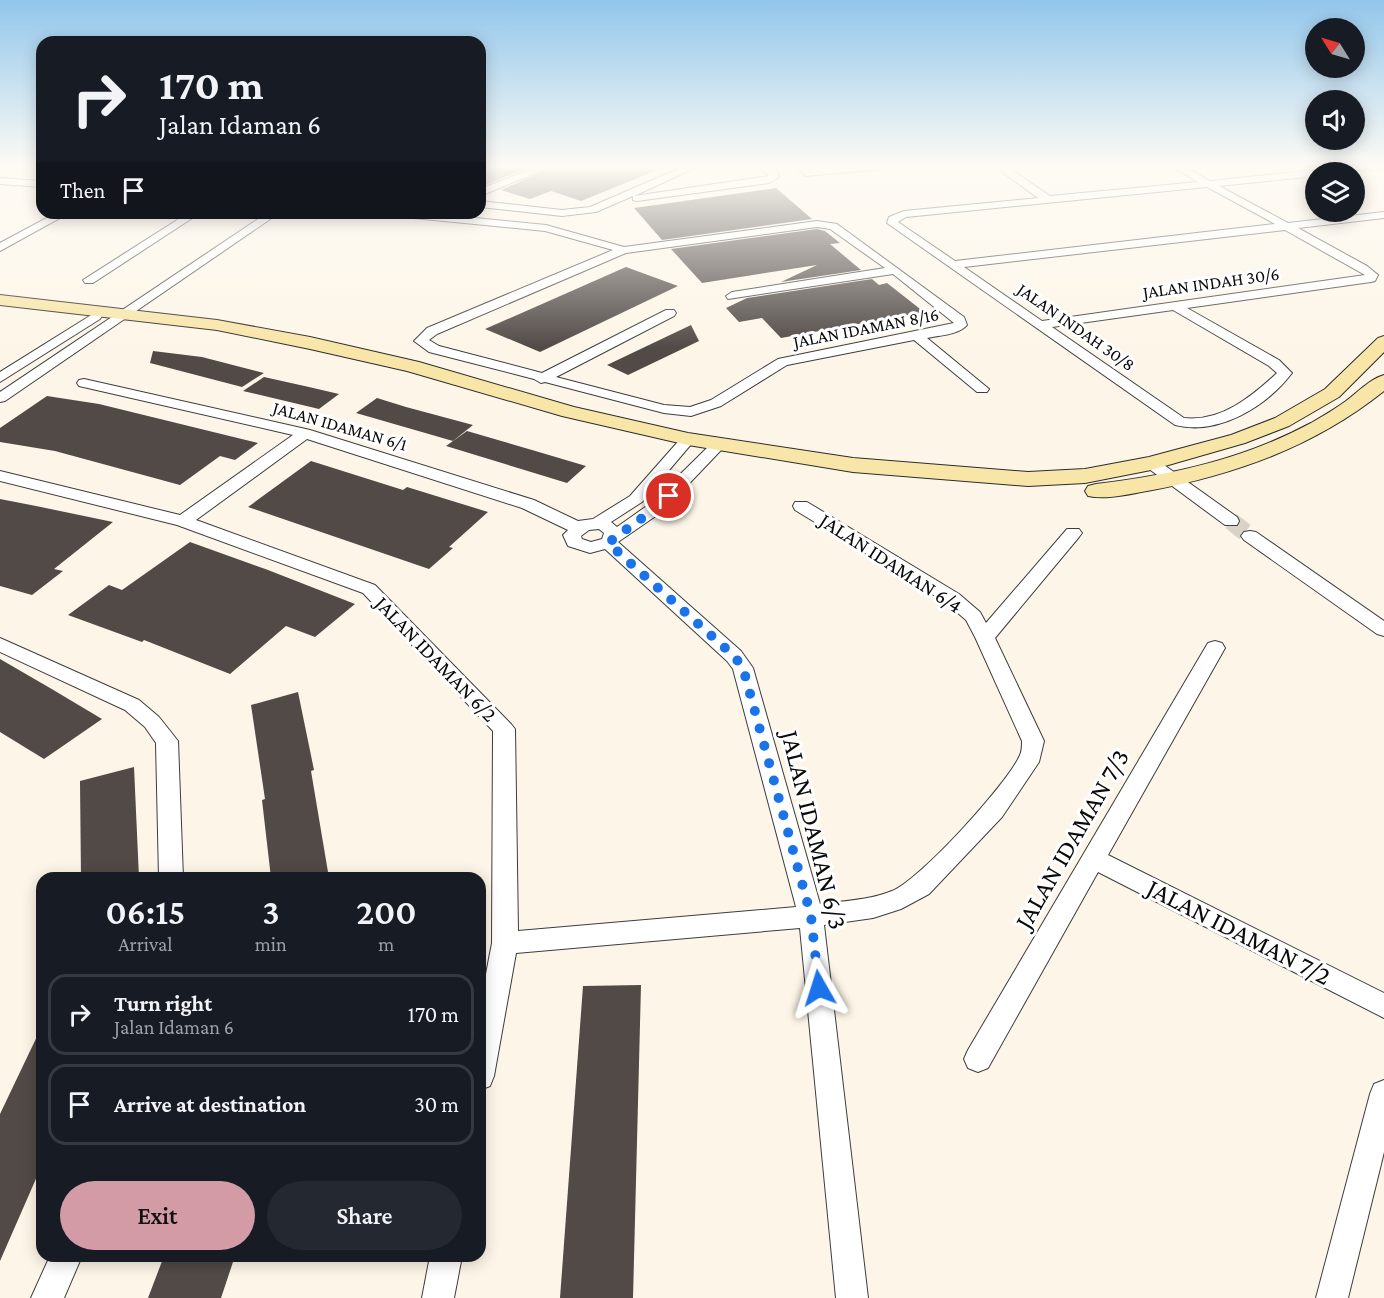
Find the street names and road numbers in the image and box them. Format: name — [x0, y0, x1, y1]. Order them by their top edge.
street label: JALAN INDAH 30/6 — [1139, 264, 1281, 303]
street label: JALAN INDAH 30/8 — [1012, 278, 1139, 375]
street label: JALAN IDAMAN 8/16 — [789, 304, 941, 352]
street label: JALAN IDAMAN 6/1 — [269, 397, 409, 455]
street label: JALAN IDAMAN 6/4 — [814, 507, 967, 618]
street label: JALAN IDAMAN 6/2 — [369, 590, 502, 727]
street label: JALAN IDAMAN 6/3 — [775, 726, 853, 932]
street label: JALAN IDAMAN 7/3 — [1008, 744, 1135, 936]
street label: JALAN IDAMAN 7/2 — [1140, 872, 1336, 991]

